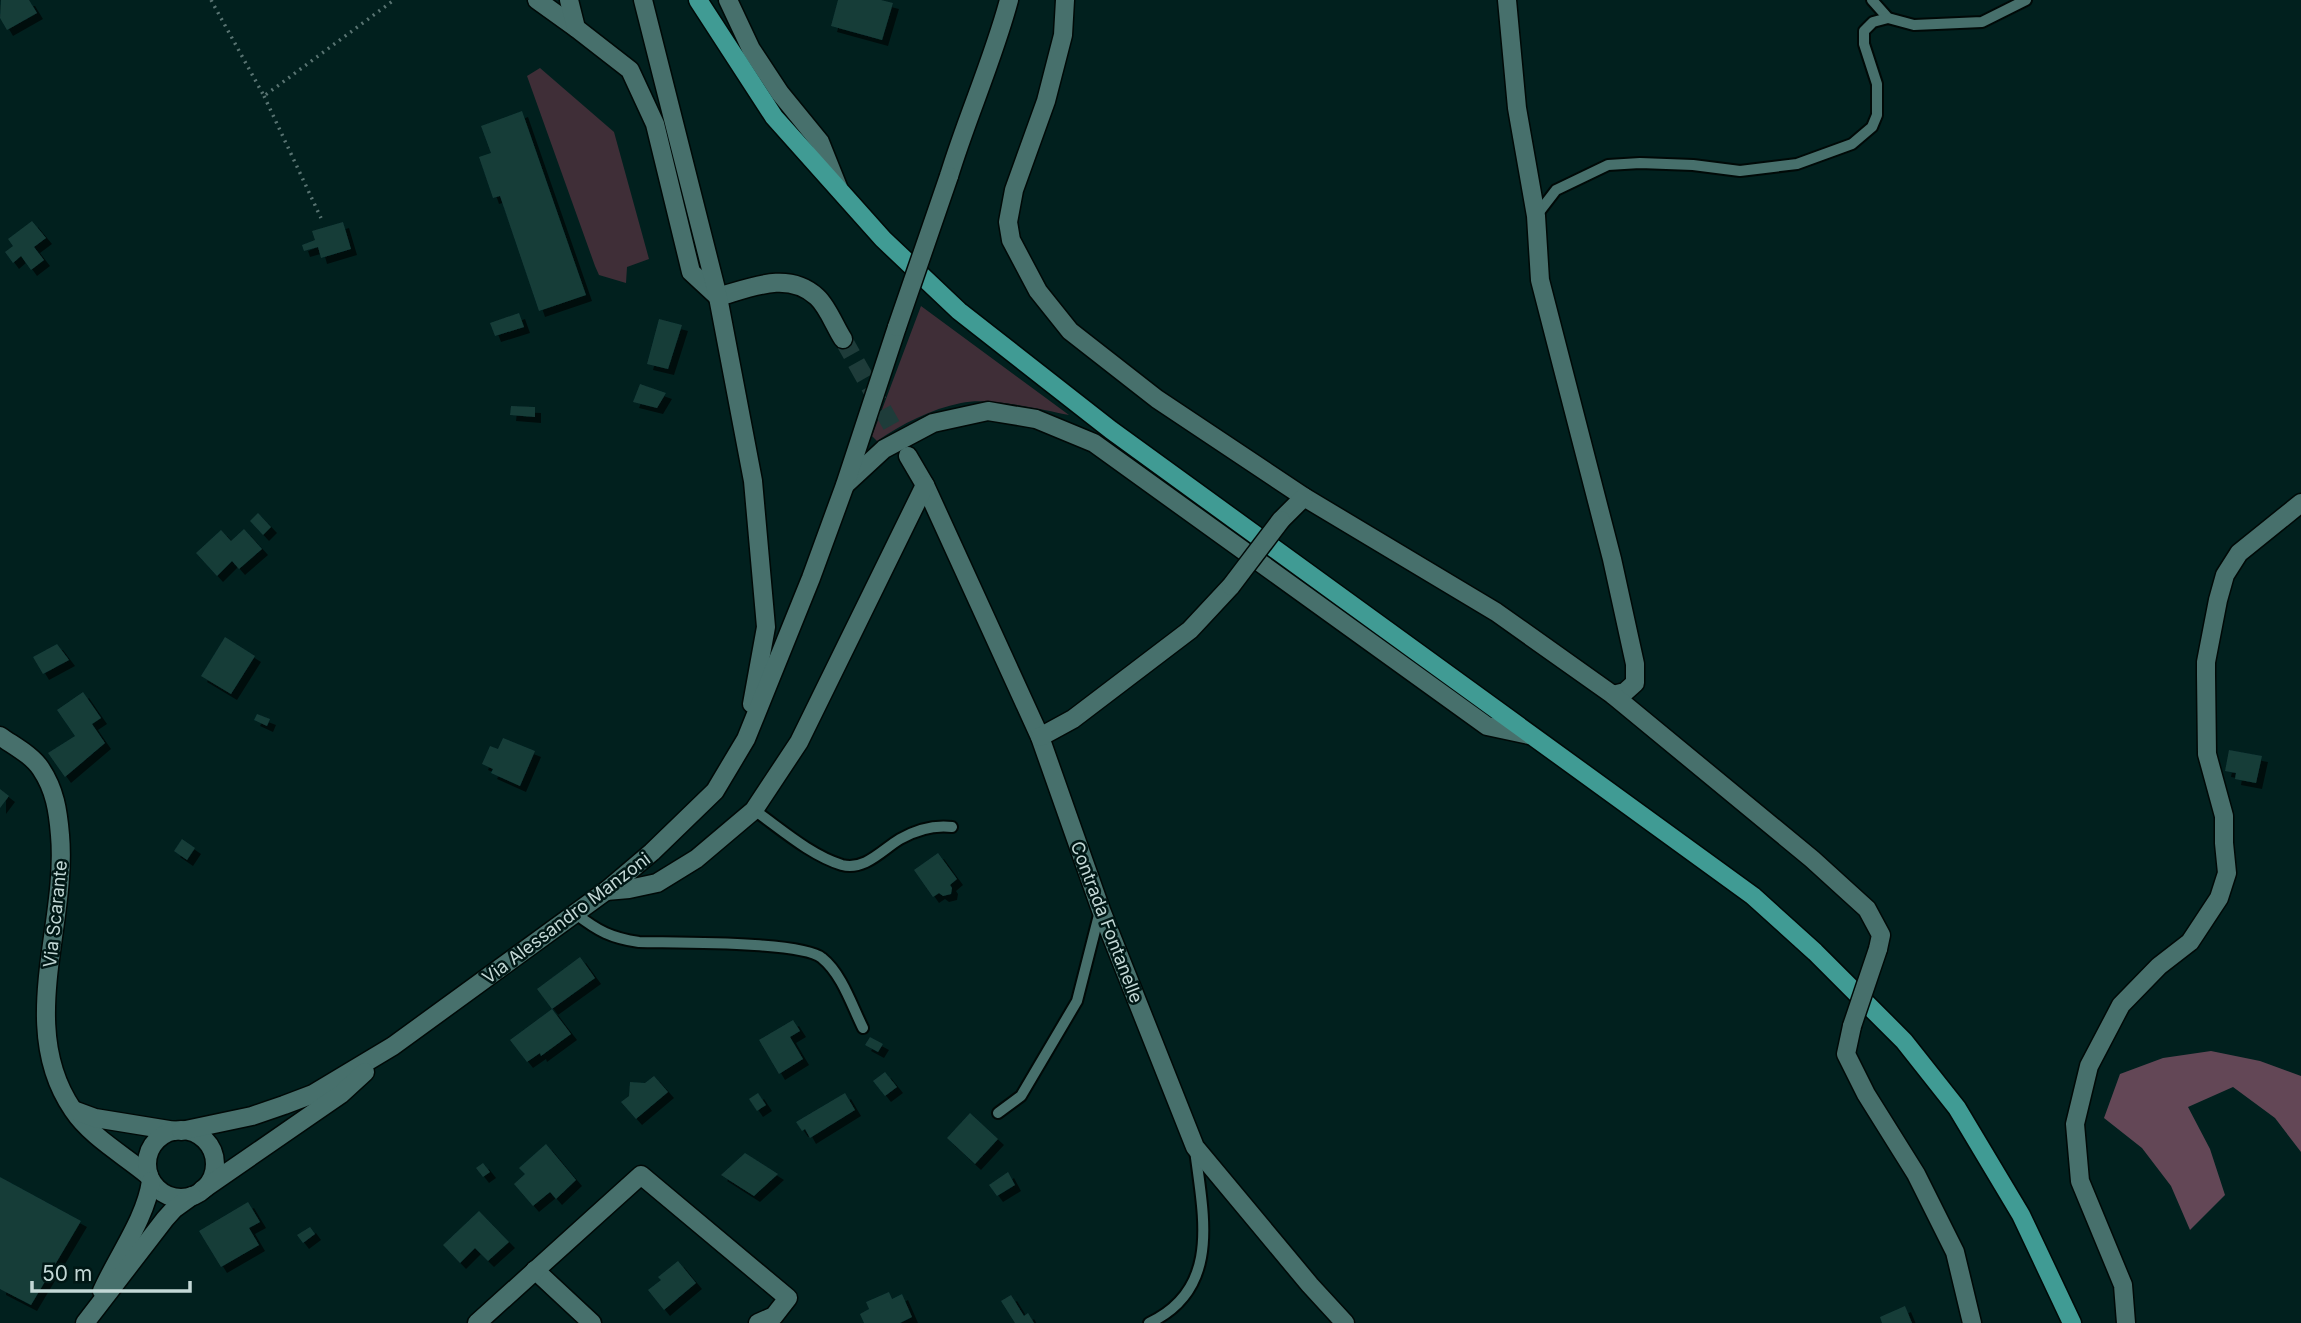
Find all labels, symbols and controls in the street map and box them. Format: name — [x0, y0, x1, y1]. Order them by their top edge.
street label: Contrada Fontanelle — [1067, 838, 1147, 1006]
street label: Via Alessandro Manzoni — [478, 848, 654, 988]
street label: Via Scarante — [39, 859, 71, 969]
scale bar — [32, 1250, 189, 1294]
text: 50 m — [42, 1261, 92, 1286]

